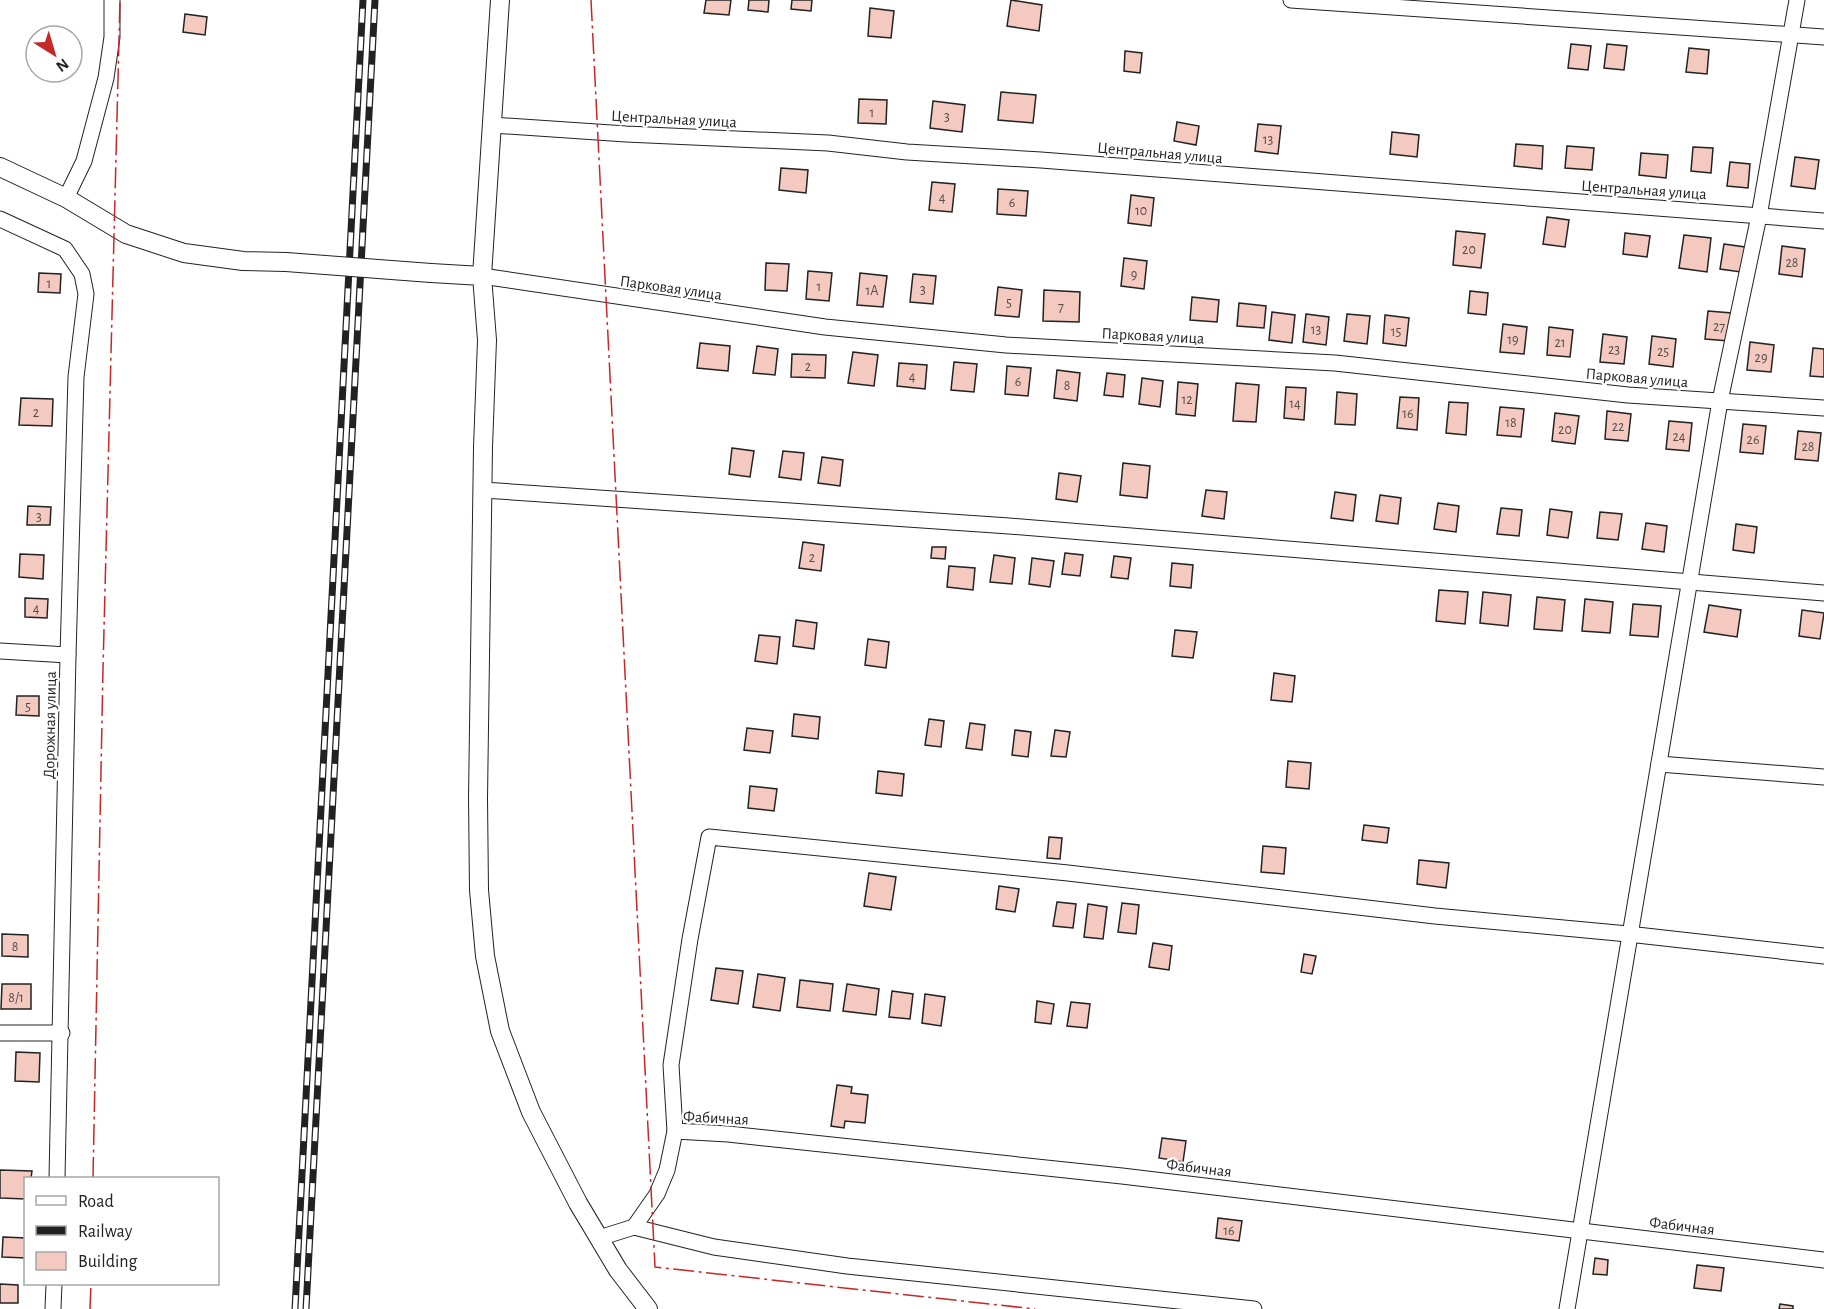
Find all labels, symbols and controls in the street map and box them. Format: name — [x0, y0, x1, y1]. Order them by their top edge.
north arrow — [24, 24, 84, 84]
text: N — [53, 55, 72, 75]
house number: 1 — [870, 106, 874, 120]
street label: Центральная улица — [611, 108, 737, 131]
house number: 3 — [944, 110, 950, 124]
house number: 13 — [1263, 133, 1274, 147]
street label: Центральная улица — [1096, 140, 1223, 167]
street label: Центральная улица — [1581, 178, 1707, 203]
house number: 4 — [939, 191, 946, 205]
house number: 6 — [1009, 196, 1015, 210]
house number: 10 — [1135, 204, 1147, 218]
house number: 20 — [1462, 243, 1476, 257]
house number: 28 — [1785, 256, 1799, 270]
house number: 9 — [1131, 268, 1137, 282]
street label: Парковая улица — [619, 273, 723, 304]
house number: 1 — [47, 277, 51, 291]
house number: 1 — [817, 280, 821, 294]
house number: 3 — [920, 283, 926, 297]
house number: 1А — [865, 284, 879, 298]
house number: 5 — [1006, 296, 1012, 310]
house number: 7 — [1058, 300, 1064, 314]
house number: 27 — [1713, 320, 1725, 334]
house number: 13 — [1311, 323, 1322, 337]
street label: Парковая улица — [1101, 325, 1205, 348]
house number: 15 — [1391, 325, 1401, 339]
house number: 19 — [1507, 333, 1519, 347]
house number: 21 — [1554, 336, 1566, 350]
house number: 23 — [1608, 343, 1620, 357]
house number: 25 — [1657, 345, 1669, 359]
house number: 29 — [1755, 351, 1767, 365]
house number: 2 — [805, 360, 811, 374]
street label: Парковая улица — [1585, 366, 1689, 391]
house number: 4 — [909, 370, 916, 384]
house number: 6 — [1015, 375, 1021, 389]
house number: 8 — [1064, 379, 1070, 393]
house number: 12 — [1181, 393, 1193, 407]
house number: 14 — [1289, 397, 1301, 411]
house number: 2 — [33, 406, 39, 420]
house number: 16 — [1402, 407, 1414, 421]
house number: 18 — [1505, 416, 1517, 430]
house number: 22 — [1612, 420, 1624, 434]
house number: 20 — [1558, 423, 1572, 437]
house number: 24 — [1672, 430, 1686, 444]
house number: 26 — [1747, 433, 1759, 447]
house number: 28 — [1801, 440, 1815, 454]
house number: 3 — [36, 510, 42, 524]
house number: 2 — [809, 551, 815, 565]
house number: 4 — [33, 602, 40, 616]
street label: Дорожная улица — [41, 671, 60, 779]
house number: 5 — [25, 700, 31, 714]
house number: 8 — [12, 940, 18, 954]
house number: 8/1 — [8, 991, 24, 1005]
street label: Фабичная — [683, 1108, 749, 1128]
street label: Фабичная — [1165, 1156, 1232, 1180]
legend — [24, 1177, 219, 1285]
text: Road — [78, 1193, 114, 1211]
street label: Фабичная — [1648, 1214, 1715, 1238]
text: Railway — [78, 1223, 133, 1241]
house number: 16 — [1223, 1224, 1235, 1238]
text: Building — [78, 1253, 138, 1271]

